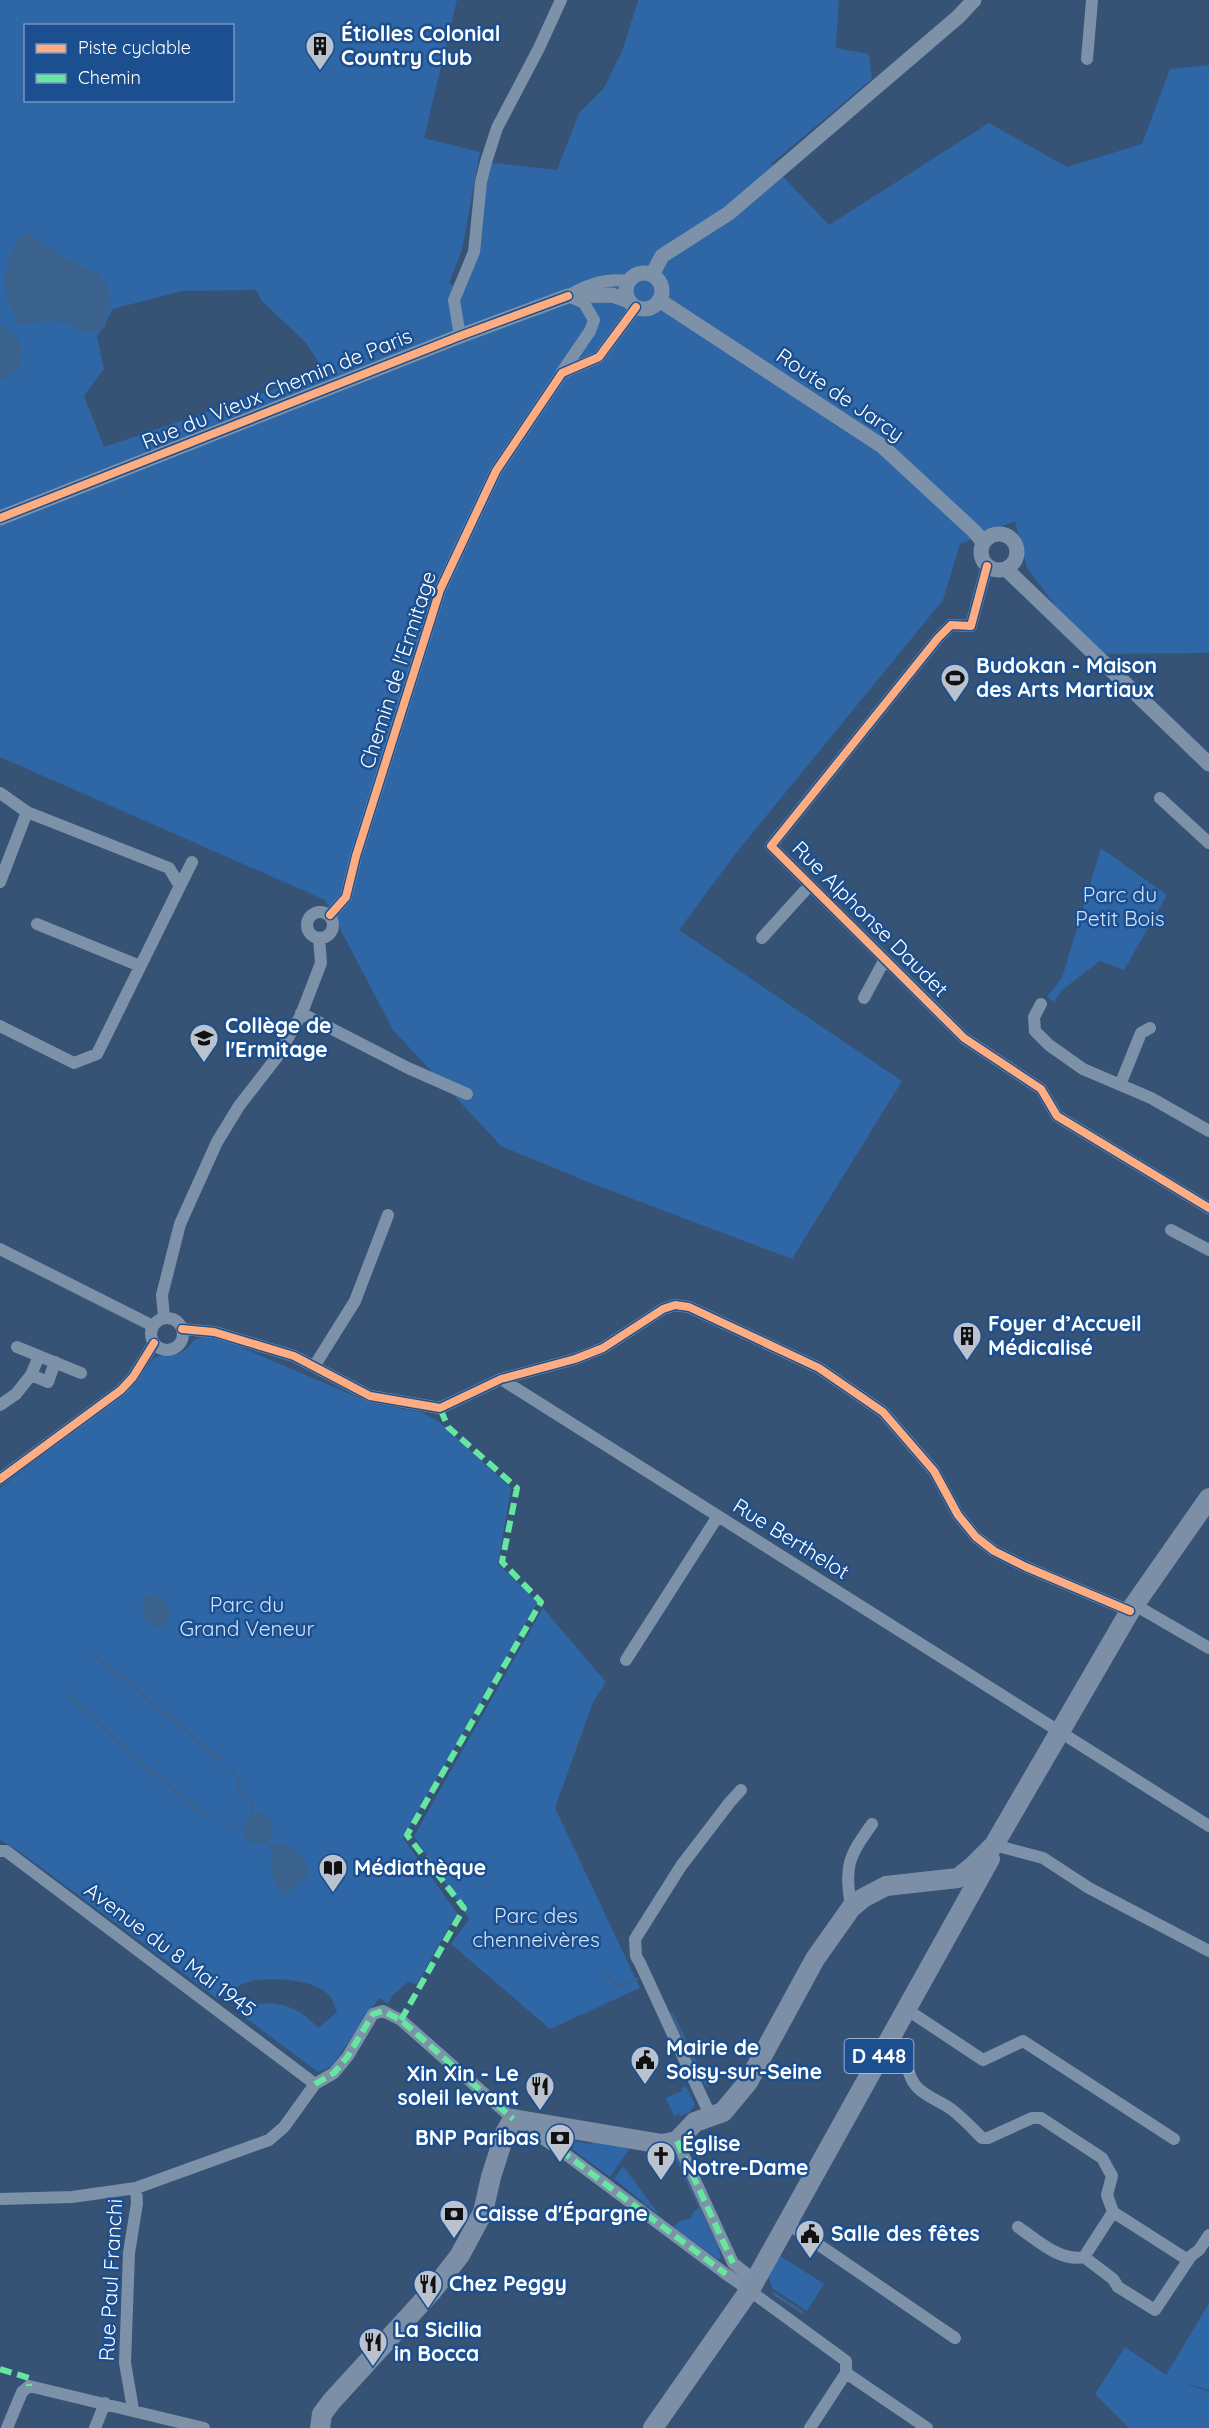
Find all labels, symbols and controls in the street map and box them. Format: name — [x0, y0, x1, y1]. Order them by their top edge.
place label: Étiolles Colonial Country Club — [341, 20, 500, 70]
legend — [24, 24, 234, 102]
building icon: Étiolles Colonial Country Club — [304, 30, 336, 72]
text: Piste cyclable — [78, 36, 191, 59]
text: Chemin — [78, 66, 141, 89]
street label: Rue du Vieux Chemin de Paris — [138, 322, 416, 454]
street label: Route de Jarcy — [772, 342, 909, 447]
street label: Chemin de l'Ermitage — [353, 568, 441, 772]
place label: Budokan - Maison des Arts Martiaux — [976, 652, 1157, 702]
sports icon: Budokan - Maison des Arts Martiaux — [939, 662, 971, 704]
street label: Rue Alphonse Daudet — [787, 835, 954, 1002]
park label: Parc du Petit Bois — [1075, 881, 1165, 931]
place label: Collège de l'Ermitage — [225, 1012, 332, 1062]
school or university icon: Collège de l'Ermitage — [188, 1022, 220, 1064]
place label: Foyer d’Accueil Médicalisé — [988, 1310, 1142, 1360]
building icon: Foyer d’Accueil Médicalisé — [951, 1320, 983, 1362]
street label: Rue Berthelot — [729, 1492, 855, 1584]
park label: Parc du Grand Veneur — [179, 1591, 315, 1641]
library icon: Médiathèque — [317, 1852, 349, 1894]
place label: Médiathèque — [354, 1854, 486, 1880]
street label: Avenue du 8 Mai 1945 — [80, 1876, 261, 2022]
park label: Parc des chenneivères — [472, 1902, 600, 1952]
place label: Mairie de Soisy-sur-Seine — [666, 2034, 822, 2084]
road number: D 448 — [844, 2039, 914, 2073]
public building icon: Mairie de Soisy-sur-Seine — [629, 2044, 661, 2086]
place label: Xin Xin - Le soleil levant — [398, 2060, 519, 2110]
restaurant icon: Xin Xin - Le soleil levant — [524, 2070, 556, 2112]
bank icon: BNP Paribas — [544, 2122, 576, 2164]
place label: BNP Paribas — [415, 2124, 539, 2150]
place label: Église Notre-Dame — [682, 2130, 808, 2180]
church icon: Église Notre-Dame — [645, 2140, 677, 2182]
street label: Rue Paul Franchi — [93, 2198, 127, 2362]
bank icon: Caisse d'Épargne — [438, 2198, 470, 2240]
place label: Caisse d'Épargne — [475, 2200, 648, 2226]
public building icon: Salle des fêtes — [794, 2218, 826, 2260]
place label: Salle des fêtes — [831, 2220, 980, 2246]
restaurant icon: Chez Peggy — [412, 2268, 444, 2310]
place label: Chez Peggy — [449, 2270, 567, 2296]
place label: La Sicilia in Bocca — [394, 2316, 482, 2366]
restaurant icon: La Sicilia in Bocca — [357, 2326, 389, 2368]

